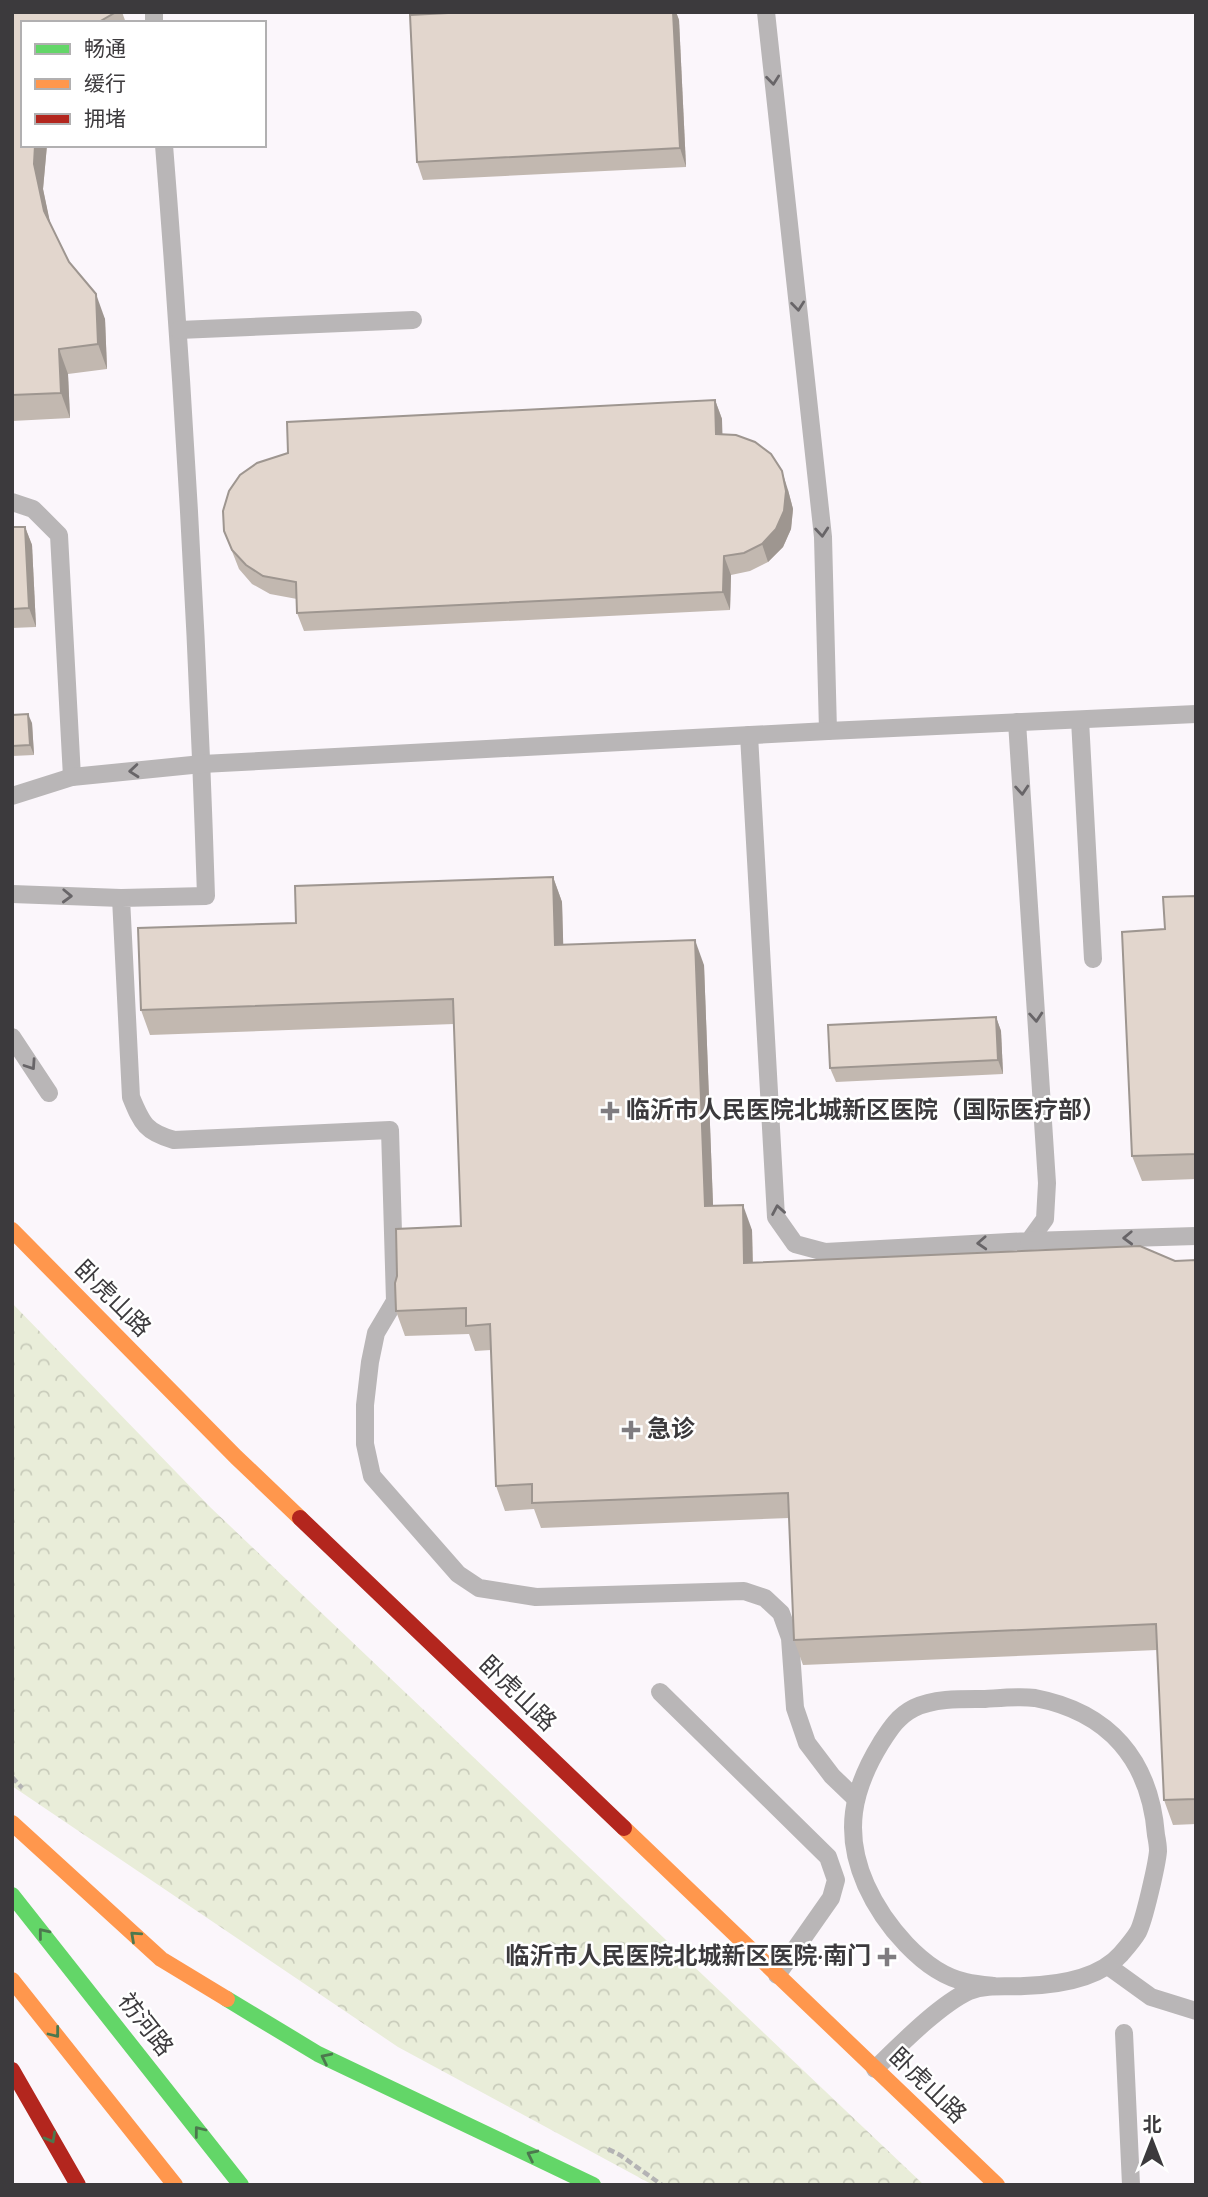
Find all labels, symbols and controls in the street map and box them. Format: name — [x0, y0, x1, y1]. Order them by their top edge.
legend — [21, 21, 266, 147]
text: 畅通 — [84, 38, 126, 60]
text: 缓行 — [84, 73, 126, 95]
one-way arrow — [765, 75, 780, 86]
text: 拥堵 — [84, 108, 126, 130]
one-way arrow — [790, 300, 805, 312]
one-way arrow — [814, 527, 829, 538]
one-way arrow — [128, 763, 139, 778]
one-way arrow — [1014, 785, 1029, 796]
one-way arrow — [61, 889, 72, 904]
one-way arrow — [1028, 1012, 1043, 1023]
one-way arrow — [22, 1057, 35, 1070]
place label: 临沂市人民医院北城新区医院（国际医疗部） — [626, 1097, 1106, 1123]
marker: 临沂市人民医院北城新区医院（国际医疗部） — [600, 1101, 620, 1121]
one-way arrow — [771, 1204, 786, 1216]
one-way arrow — [1122, 1230, 1132, 1246]
one-way arrow — [976, 1236, 987, 1251]
street label: 卧虎山路 — [70, 1255, 156, 1341]
place label: 急诊 — [647, 1416, 695, 1442]
marker: 急诊 — [621, 1420, 641, 1440]
street label: 卧虎山路 — [474, 1651, 561, 1736]
one-way arrow — [39, 1928, 51, 1941]
one-way arrow — [130, 1931, 143, 1944]
place label: 临沂市人民医院北城新区医院·南门 — [506, 1943, 871, 1969]
marker: 临沂市人民医院北城新区医院·南门 — [877, 1947, 897, 1967]
street label: 祊河路 — [113, 1988, 178, 2061]
one-way arrow — [46, 2026, 59, 2038]
street label: 卧虎山路 — [884, 2043, 971, 2128]
one-way arrow — [321, 2052, 333, 2066]
north arrow — [1117, 2106, 1187, 2176]
text: 北 — [1142, 2115, 1162, 2135]
one-way arrow — [194, 2126, 207, 2138]
one-way arrow — [43, 2131, 56, 2144]
one-way arrow — [527, 2150, 539, 2164]

